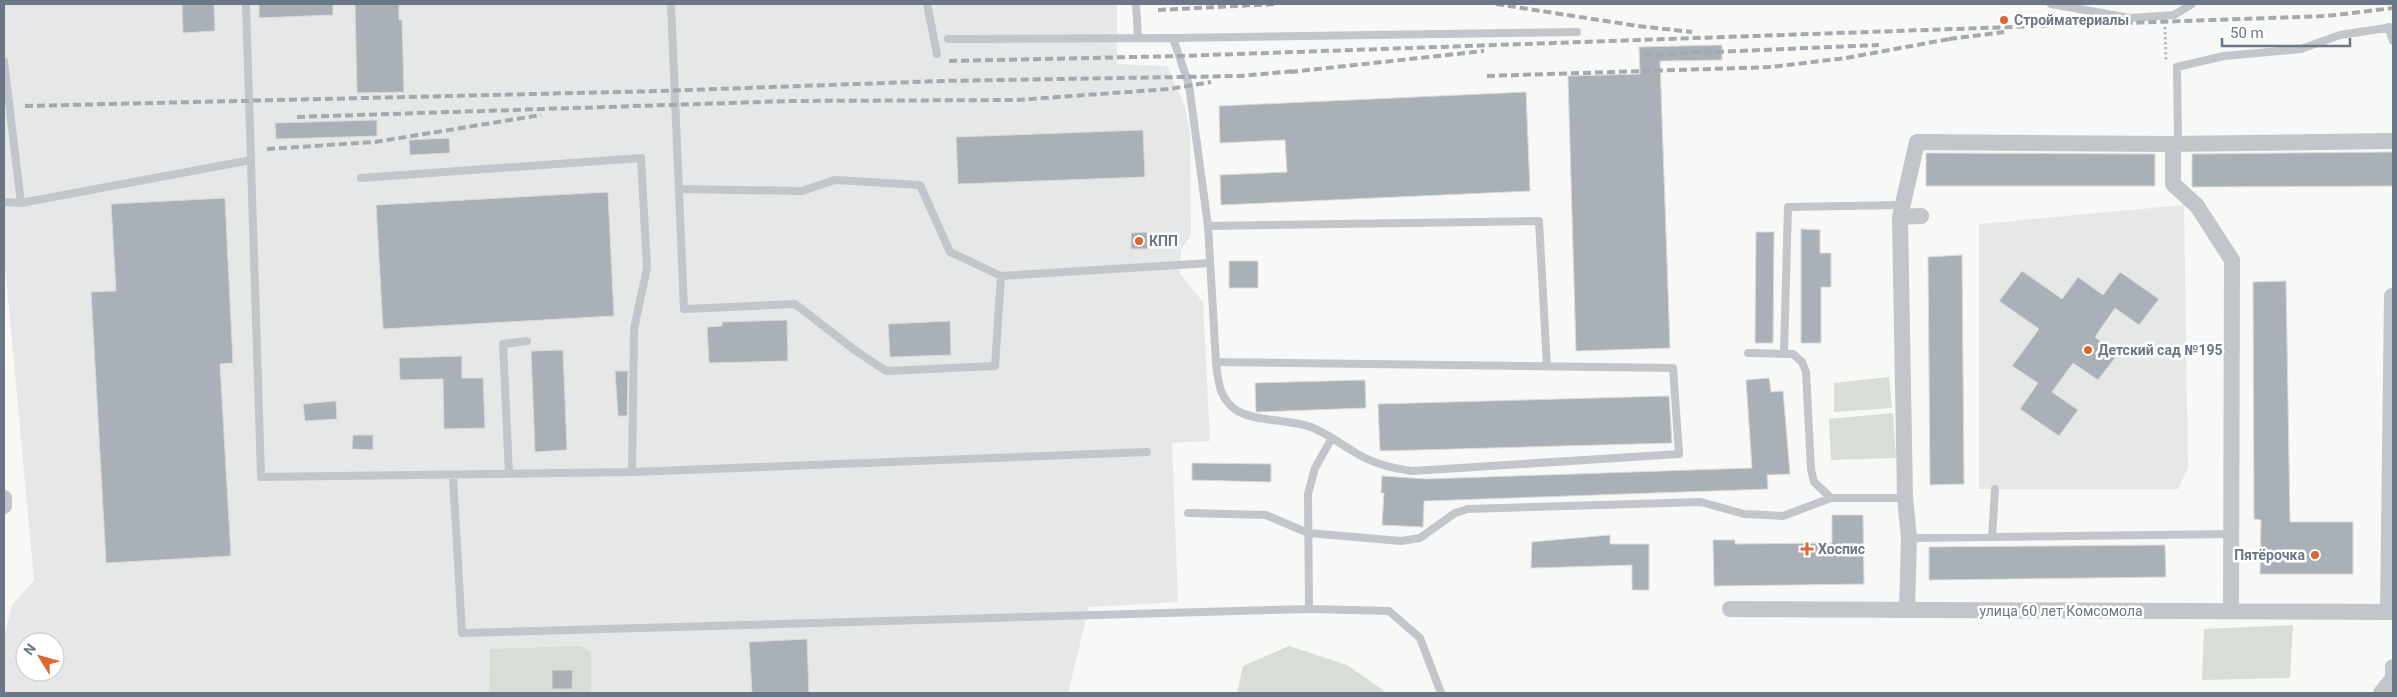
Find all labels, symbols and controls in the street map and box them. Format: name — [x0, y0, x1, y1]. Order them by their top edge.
place label: Стройматериалы — [2014, 12, 2129, 28]
marker: Стройматериалы — [1998, 14, 2010, 26]
scale bar — [2222, 15, 2350, 47]
text: 50 m — [2230, 24, 2264, 42]
place label: КПП — [1149, 233, 1178, 249]
marker: КПП — [1133, 235, 1145, 247]
place label: Детский сад №195 — [2098, 342, 2222, 358]
marker: Детский сад №195 — [2082, 344, 2094, 356]
place label: Хоспис — [1818, 541, 1865, 557]
marker: Хоспис — [1800, 542, 1814, 556]
place label: Пятёрочка — [2234, 547, 2305, 563]
marker: Пятёрочка — [2309, 549, 2321, 561]
street label: улица 60 лет Комсомола — [1979, 603, 2143, 619]
north arrow — [15, 632, 65, 682]
text: N — [20, 640, 39, 658]

